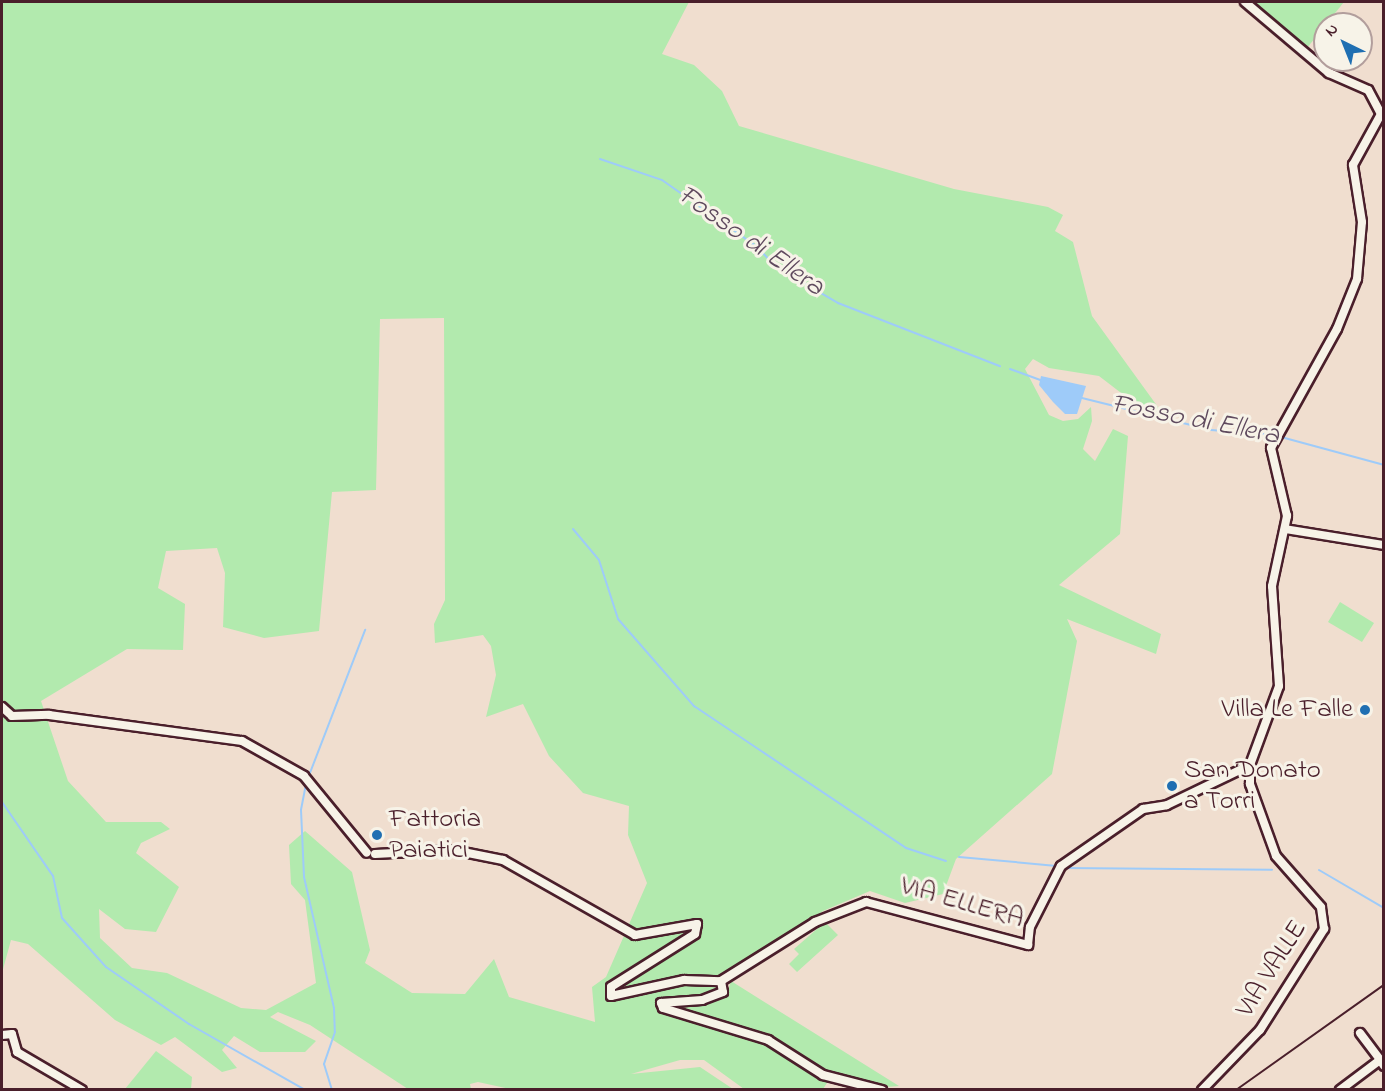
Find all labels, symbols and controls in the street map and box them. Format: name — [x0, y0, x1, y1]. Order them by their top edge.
north arrow — [1313, 12, 1373, 72]
text: N — [1320, 18, 1344, 43]
water label: Fosso di Ellera — [670, 179, 830, 305]
water label: Fosso di Ellera — [1108, 388, 1282, 454]
place label: Villa Le Falle — [1222, 694, 1353, 726]
marker: Villa Le Falle — [1358, 703, 1372, 717]
place label: San Donato a Torri — [1184, 754, 1321, 817]
marker: San Donato a Torri — [1165, 779, 1179, 793]
place label: Fattoria Paiatici — [389, 803, 481, 866]
marker: Fattoria Paiatici — [370, 828, 384, 842]
street label: VIA ELLERA — [897, 870, 1027, 936]
street label: VIA VALLE — [1230, 915, 1314, 1023]

